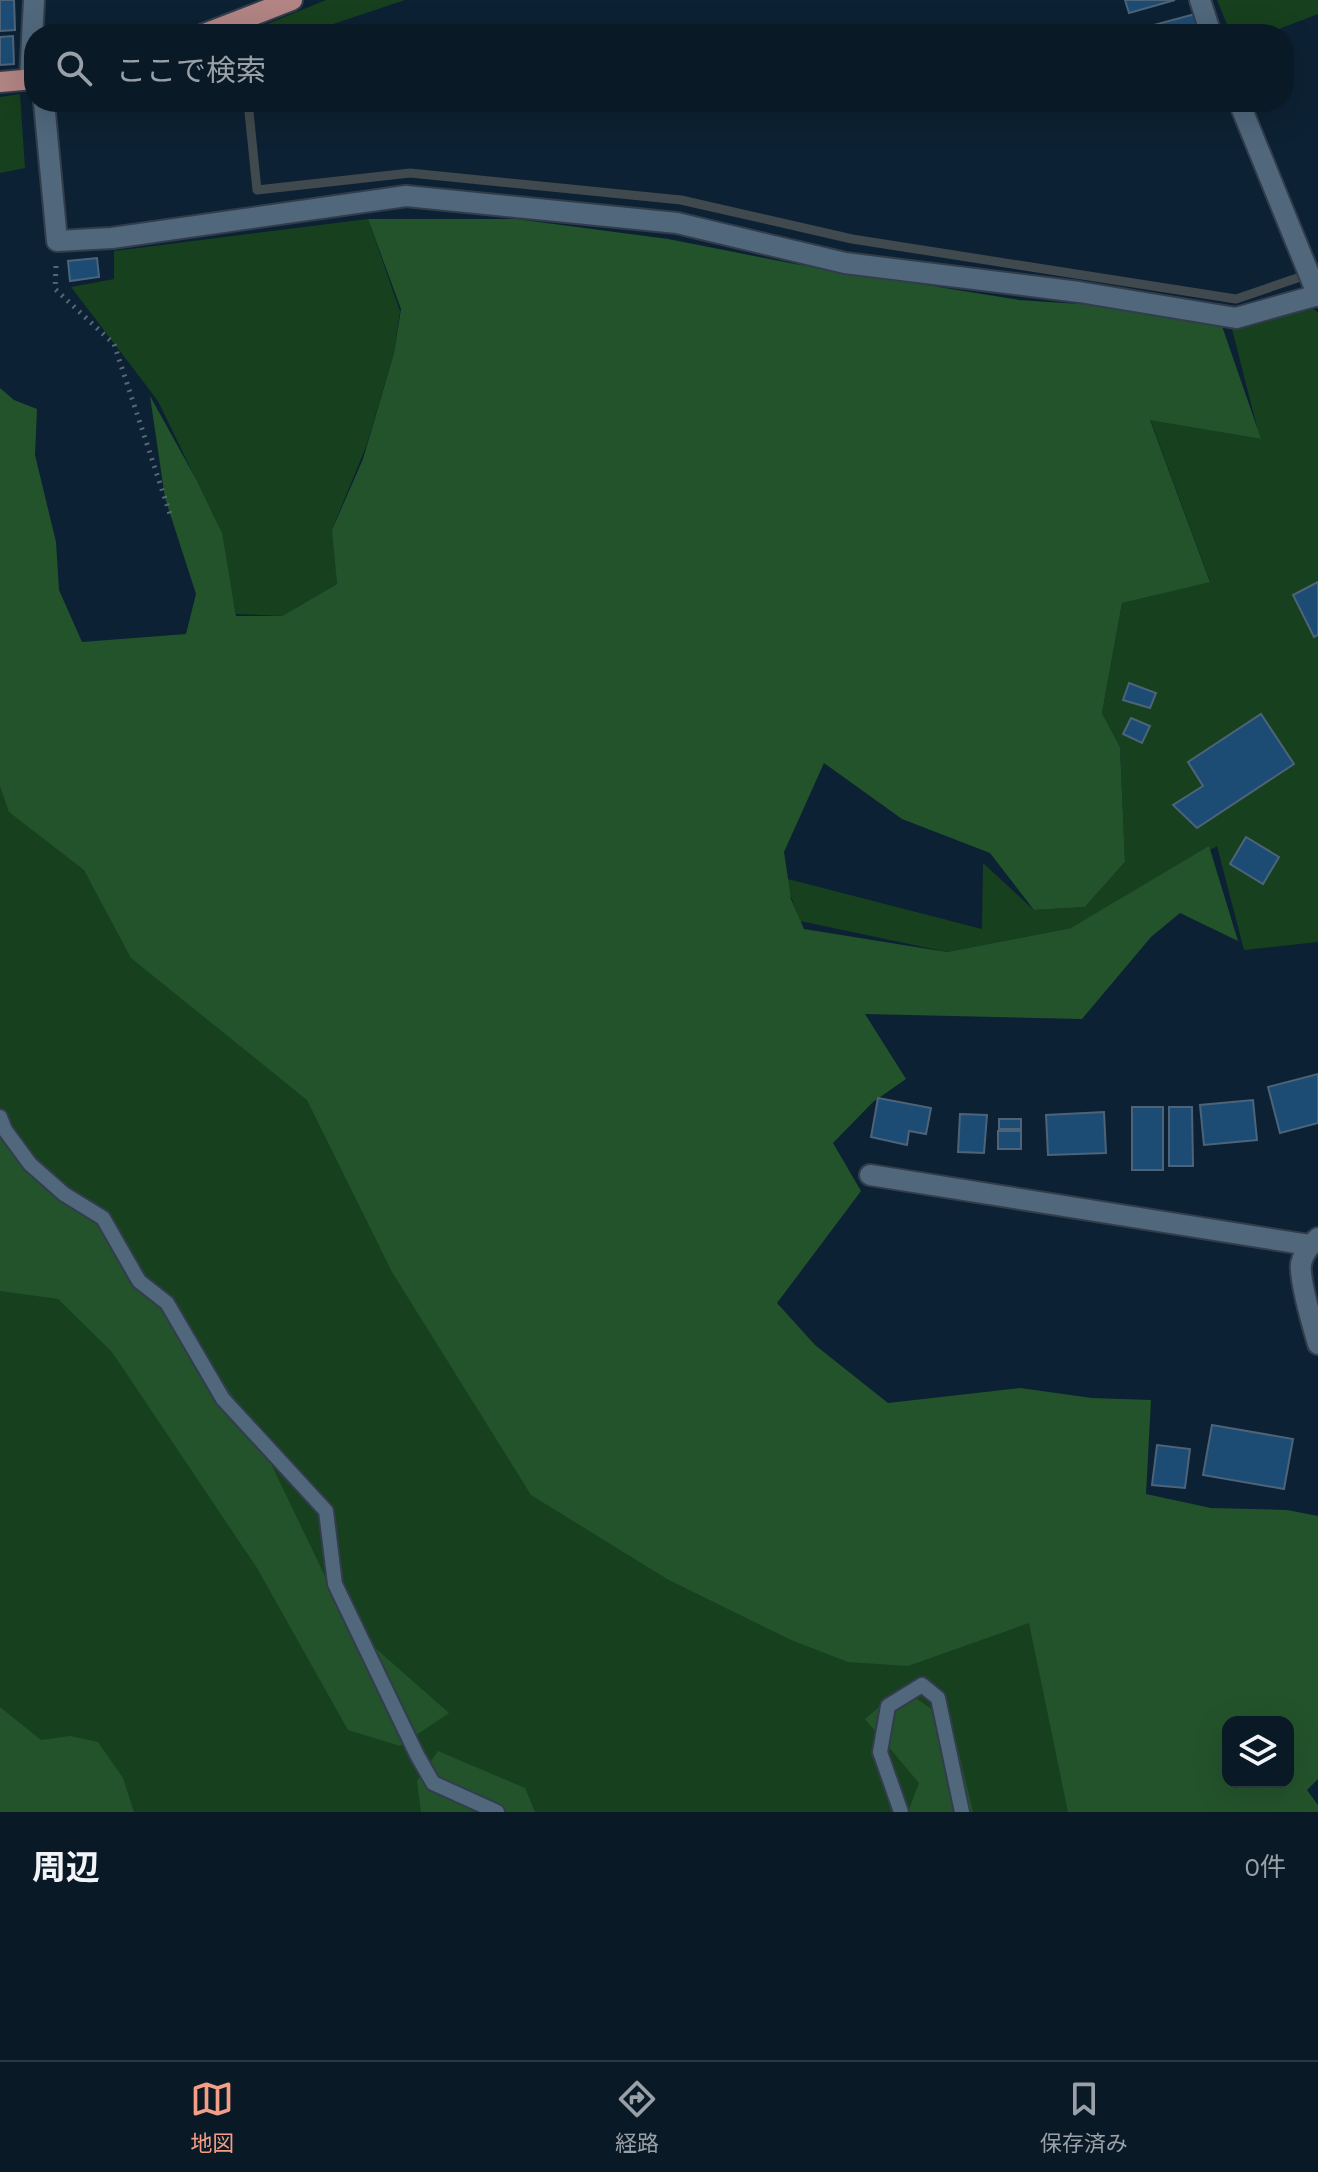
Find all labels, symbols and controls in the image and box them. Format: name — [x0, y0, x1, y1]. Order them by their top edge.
search box — [24, 24, 1294, 112]
icon: search — [52, 46, 96, 90]
text: ここで検索 — [116, 53, 266, 89]
map controls — [1222, 1716, 1294, 1788]
button: layers — [1222, 1716, 1294, 1788]
text: 周辺 — [32, 1848, 100, 1888]
text: 0件 — [1245, 1852, 1286, 1883]
tab: 地図 — [190, 2077, 234, 2157]
tab: 経路 — [615, 2077, 659, 2157]
tab: 保存済み — [1040, 2077, 1128, 2157]

